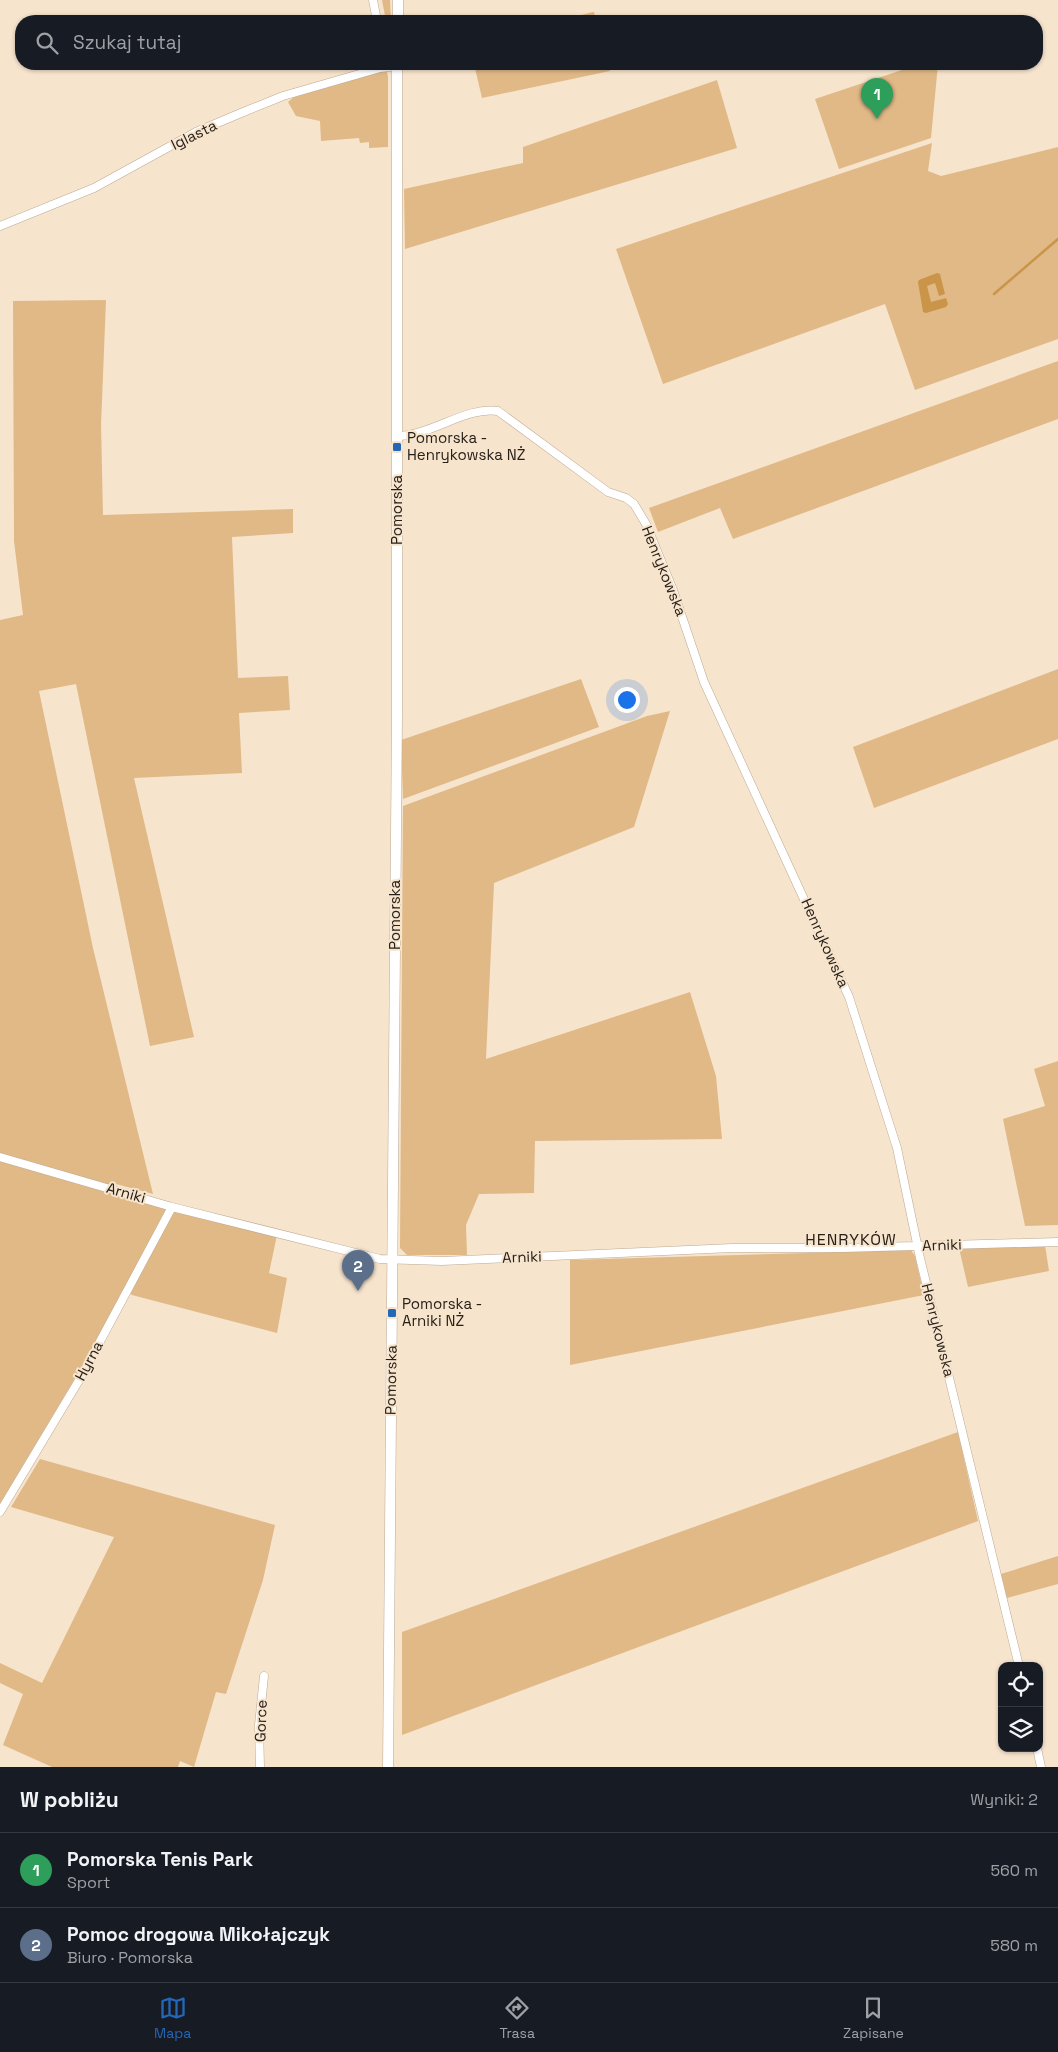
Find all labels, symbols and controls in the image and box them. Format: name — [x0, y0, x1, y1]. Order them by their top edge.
search box — [15, 15, 1043, 70]
icon: search — [33, 29, 61, 57]
text: Szukaj tutaj — [73, 30, 181, 55]
pin: 1 — [861, 78, 893, 119]
street label: Iglasta — [168, 115, 220, 154]
place label: Pomorska - Henrykowska NŻ — [407, 428, 525, 464]
marker: Pomorska - Henrykowska NŻ — [391, 441, 403, 453]
street label: Pomorska — [387, 475, 406, 545]
street label: Henrykowska — [638, 523, 691, 619]
your location — [614, 687, 640, 713]
street label: Pomorska — [385, 880, 404, 950]
street label: Henrykowska — [797, 895, 854, 991]
street label: Arniki — [104, 1178, 148, 1207]
district label: HENRYKÓW — [805, 1229, 897, 1250]
street label: Arniki — [922, 1234, 962, 1255]
street label: Arniki — [502, 1246, 542, 1267]
pin: 2 — [342, 1250, 374, 1291]
street label: Henrykowska — [918, 1281, 959, 1379]
place label: Pomorska - Arniki NŻ — [402, 1294, 482, 1330]
marker: Pomorska - Arniki NŻ — [386, 1307, 398, 1319]
street label: Hyrna — [70, 1337, 107, 1384]
street label: Pomorska — [380, 1344, 401, 1415]
map controls — [998, 1662, 1043, 1752]
button: locate — [998, 1662, 1043, 1707]
street label: Gorce — [250, 1699, 271, 1743]
button: layers — [998, 1707, 1043, 1752]
text: W pobliżu — [20, 1786, 119, 1813]
text: Wyniki: 2 — [970, 1789, 1038, 1810]
text: Pomorska Tenis Park — [67, 1847, 253, 1872]
text: 1 — [32, 1860, 40, 1881]
text: 560 m — [990, 1860, 1038, 1881]
text: Sport — [67, 1872, 110, 1893]
text: Pomoc drogowa Mikołajczyk — [67, 1922, 330, 1947]
text: 2 — [31, 1935, 41, 1956]
text: 580 m — [990, 1935, 1038, 1956]
text: Biuro · Pomorska — [67, 1947, 193, 1968]
tab: Mapa — [154, 1994, 191, 2042]
tab: Trasa — [499, 1994, 535, 2042]
tab: Zapisane — [843, 1994, 904, 2042]

